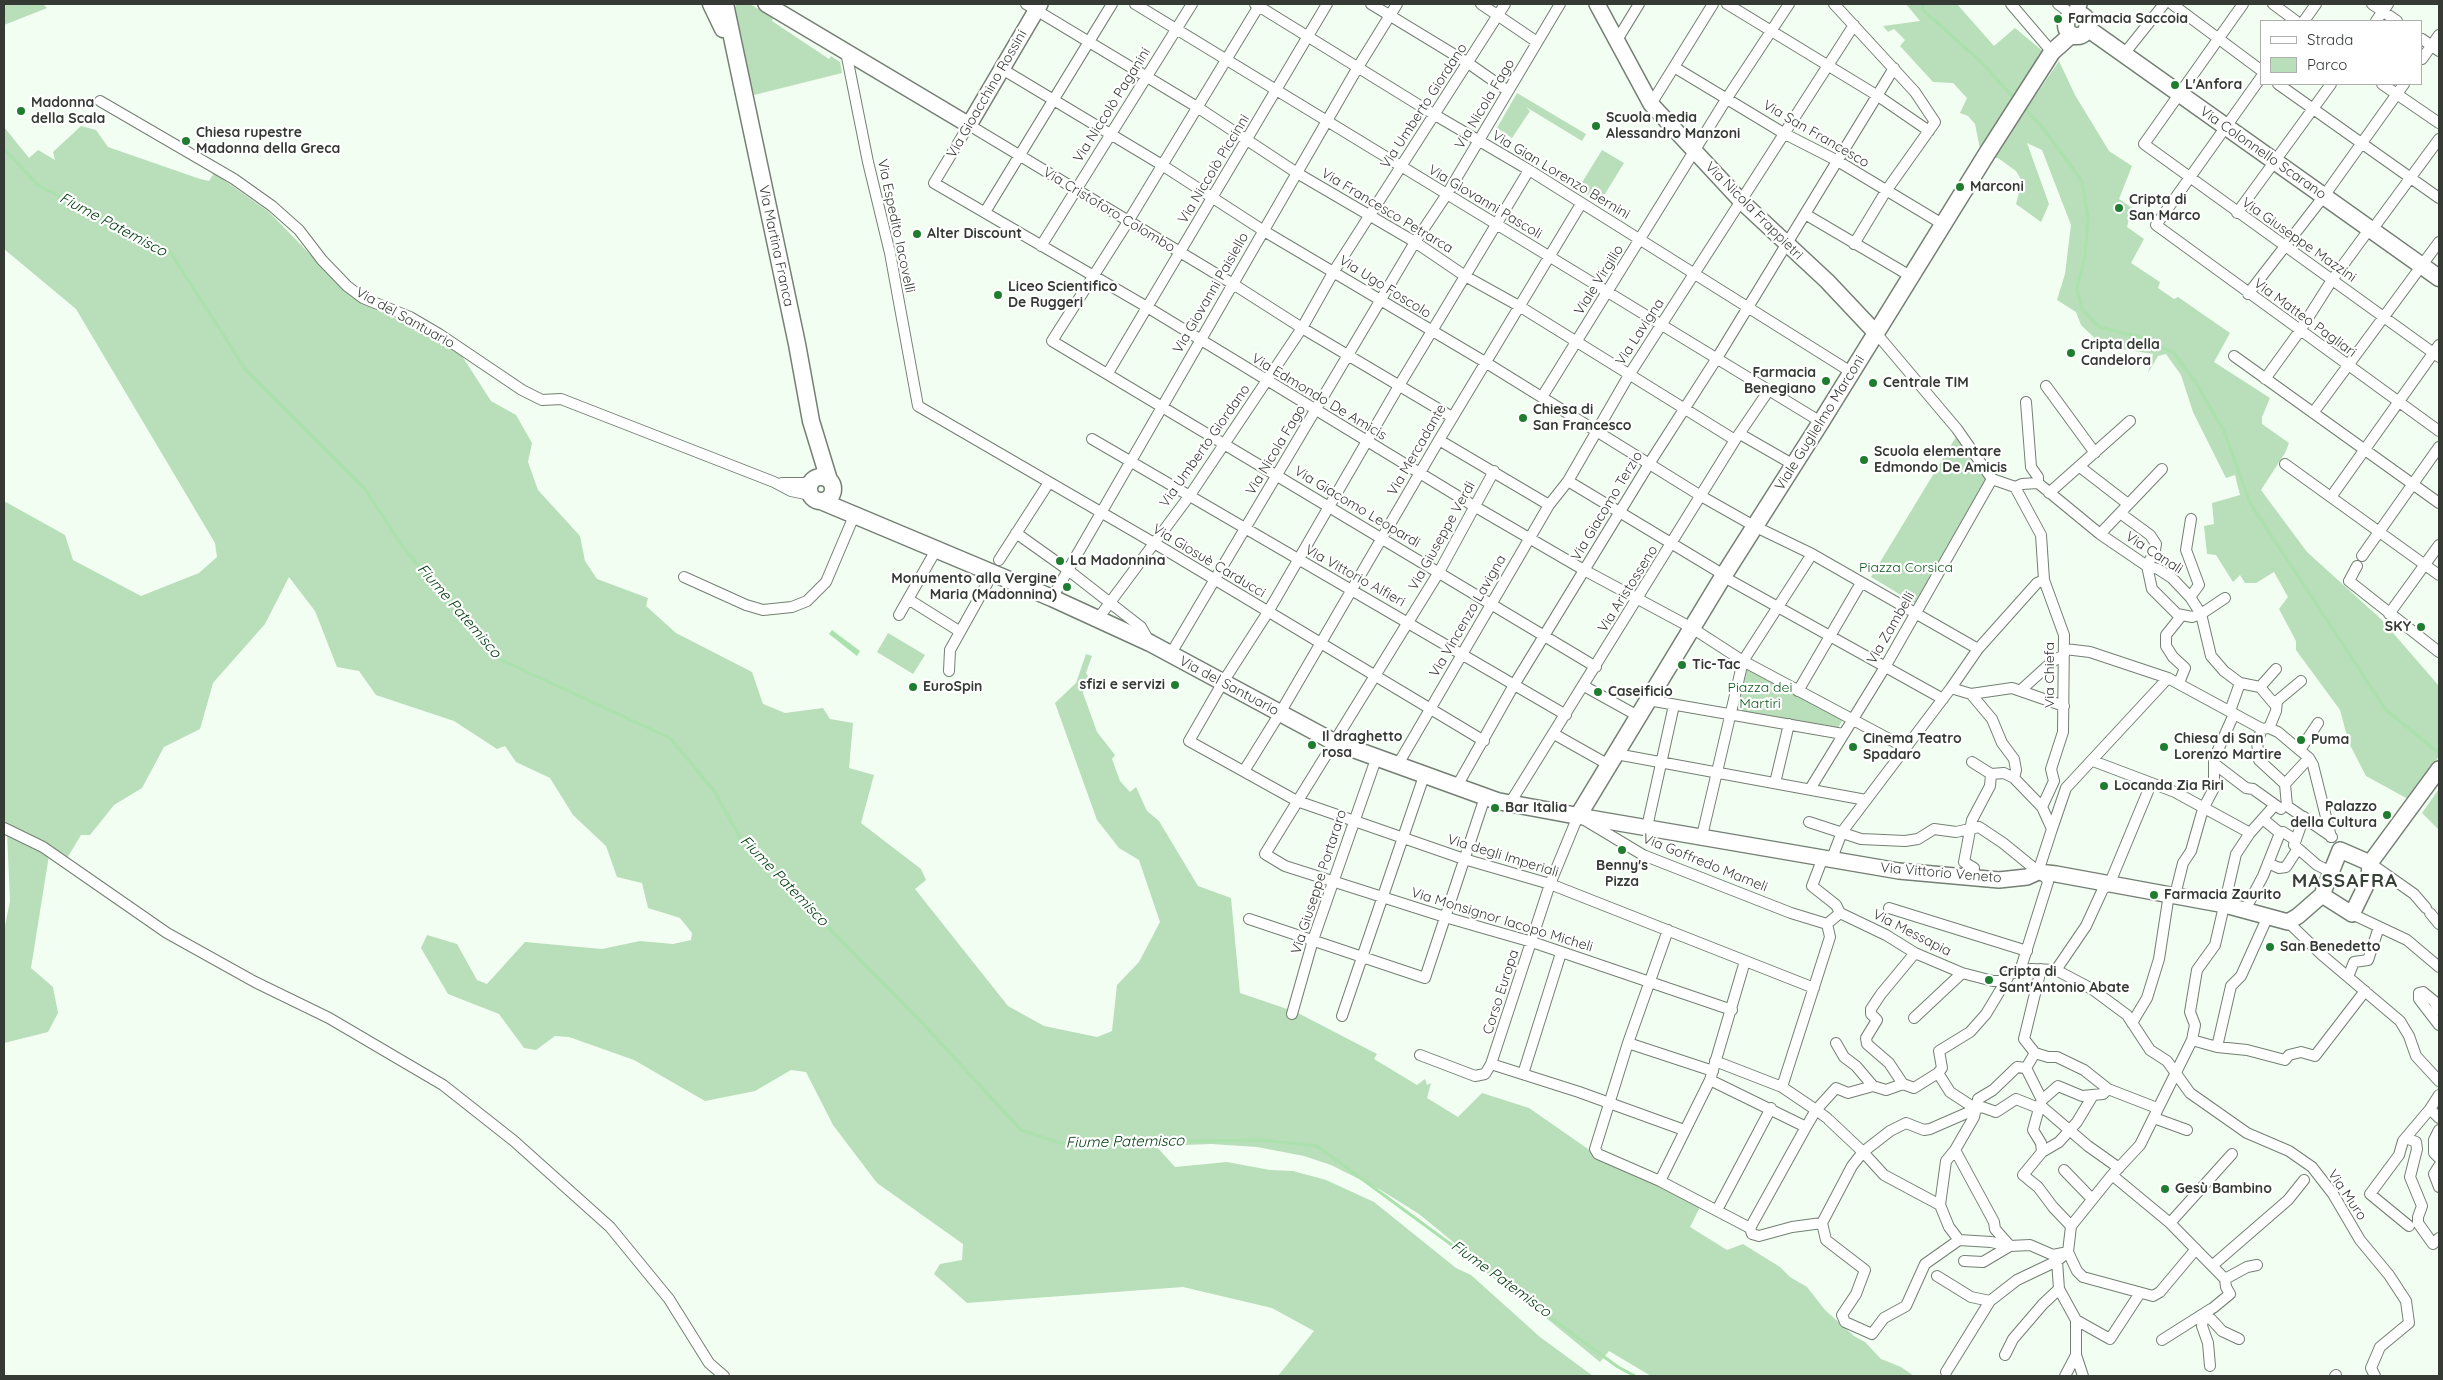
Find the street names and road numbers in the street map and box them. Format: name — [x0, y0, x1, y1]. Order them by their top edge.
street label: Via Gioacchino Rossini — [943, 27, 1031, 161]
street label: Via Umberto Giordano — [1377, 40, 1471, 172]
street label: Via Niccolò Paganini — [1070, 44, 1154, 166]
street label: Via Nicola Fago — [1452, 56, 1518, 152]
street label: Via San Francesco — [1760, 97, 1872, 171]
street label: Via Colonnello Scarano — [2197, 103, 2329, 203]
street label: Via Niccolò Piccinni — [1175, 111, 1253, 227]
street label: Via Gian Lorenzo Bernini — [1489, 127, 1633, 223]
street label: Via Espedito Iacovelli — [874, 158, 918, 294]
street label: Via Nicola Frappietri — [1702, 159, 1806, 263]
street label: Via Giovanni Pascoli — [1425, 161, 1545, 243]
street label: Via Cristoforo Colombo — [1040, 164, 1178, 256]
street label: Via Francesco Petrarca — [1318, 165, 1456, 257]
street label: Via Martina Franca — [755, 184, 797, 308]
street label: Via Giuseppe Mazzini — [2238, 194, 2360, 286]
street label: Via Giovanni Paisiello — [1170, 230, 1252, 356]
street label: Viale Virgilio — [1571, 242, 1627, 318]
street label: Via Ugo Foscolo — [1336, 252, 1434, 322]
street label: Via Matteo Pagliari — [2250, 275, 2360, 361]
street label: Via del Santuario — [353, 284, 457, 352]
street label: Via Lavigna — [1612, 296, 1668, 368]
street label: Via Edmondo De Amicis — [1248, 350, 1390, 444]
street label: Viale Guglielmo Marconi — [1771, 352, 1869, 494]
street label: Via Umberto Giordano — [1156, 381, 1254, 511]
street label: Via Mercadante — [1384, 401, 1450, 499]
street label: Via Nicola Fago — [1243, 402, 1309, 498]
street label: Via Giacomo Terzio — [1568, 448, 1646, 564]
street label: Via Giacomo Leopardi — [1291, 463, 1423, 551]
street label: Via Giuseppe Verdi — [1405, 479, 1479, 593]
street label: Via Giosuè Carducci — [1149, 521, 1269, 601]
street label: Via Canali — [2122, 528, 2186, 578]
street label: Via Vittorio Alfieri — [1302, 541, 1408, 611]
street label: Via Aristosseno — [1595, 542, 1661, 636]
street label: Via Vincenzo Lavigna — [1426, 552, 1510, 680]
street label: Via Zambelli — [1864, 589, 1918, 667]
street label: Via Chiefa — [2042, 642, 2058, 708]
street label: Via del Santuario — [1176, 653, 1282, 719]
street label: Via Giuseppe Portararo — [1288, 808, 1350, 956]
street label: Via Goffredo Mameli — [1640, 830, 1770, 896]
street label: Via degli Imperiali — [1445, 831, 1561, 881]
street label: Via Vittorio Veneto — [1880, 859, 2002, 887]
street label: Via Monsignor Iacopo Micheli — [1409, 884, 1595, 956]
street label: Via Messapia — [1870, 906, 1954, 960]
street label: Corso Europa — [1479, 948, 1523, 1036]
street label: Via Muro — [2324, 1166, 2370, 1224]

